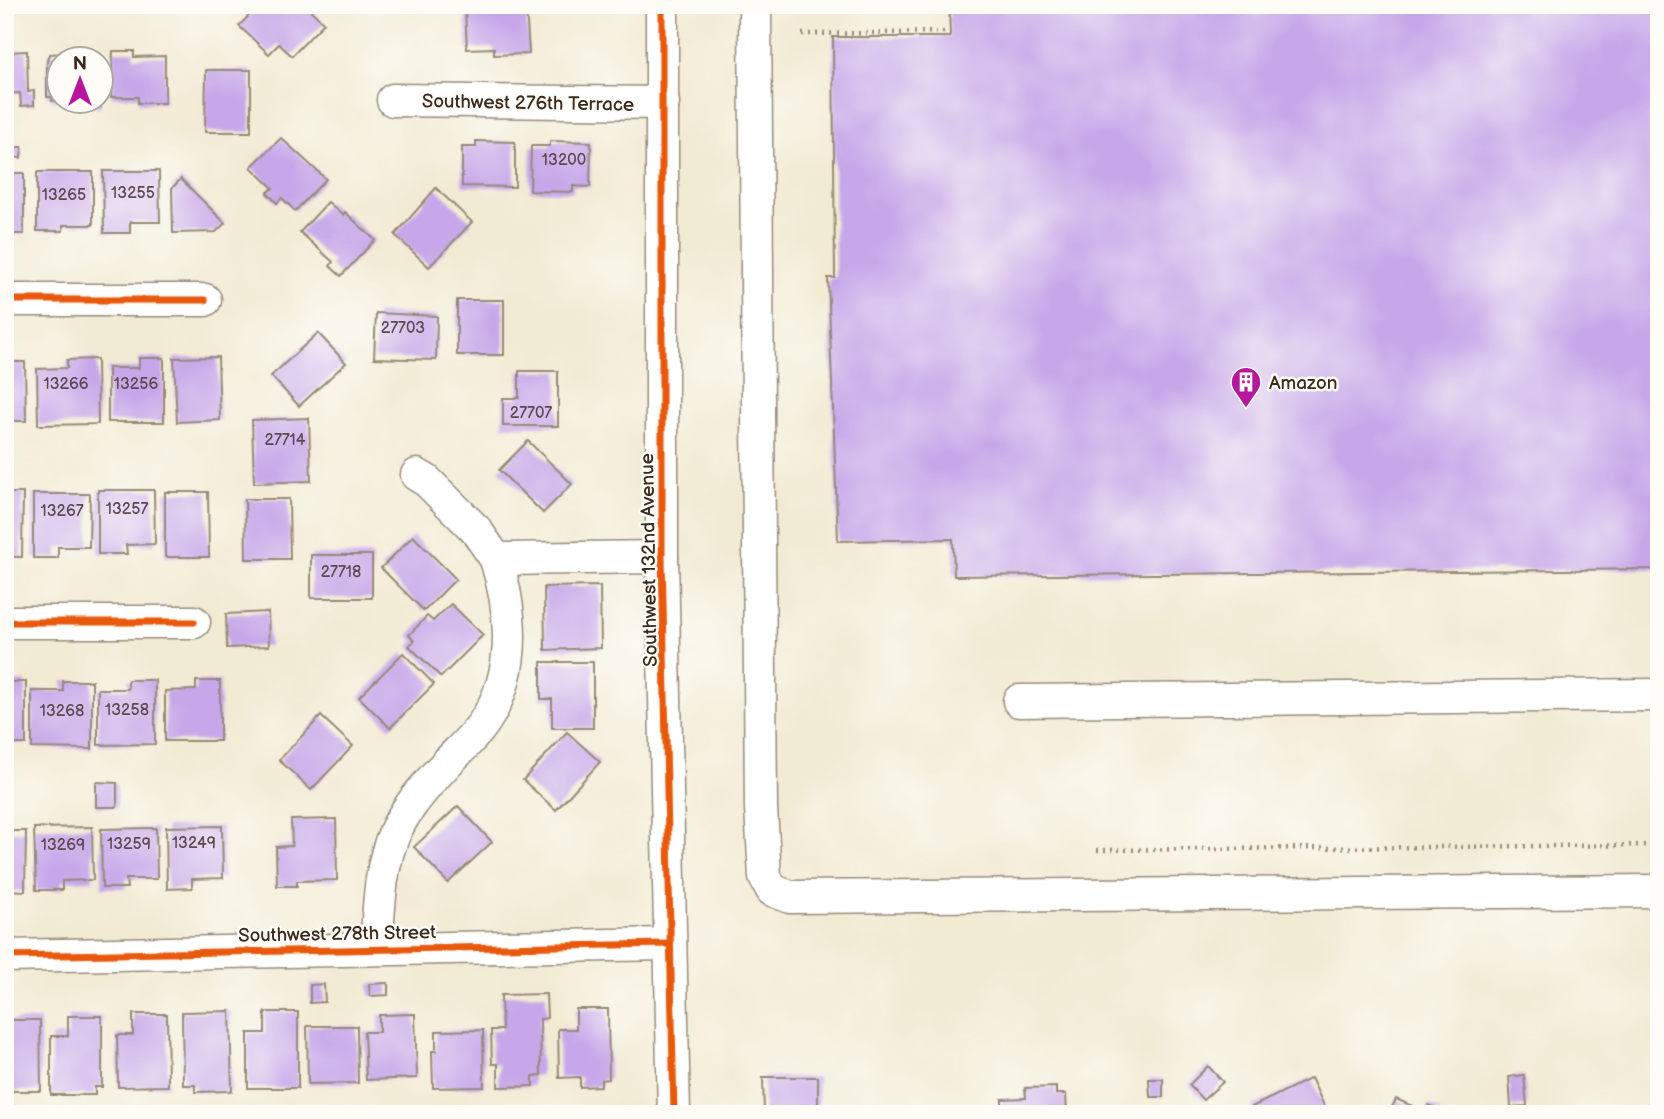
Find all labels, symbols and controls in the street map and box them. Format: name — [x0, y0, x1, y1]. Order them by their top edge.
north arrow — [46, 46, 116, 116]
text: N — [73, 53, 87, 76]
street label: Southwest 276th Terrace — [422, 90, 634, 117]
house number: 13200 — [542, 151, 586, 170]
house number: 13255 — [111, 184, 155, 203]
house number: 13265 — [42, 186, 86, 205]
house number: 27703 — [381, 319, 425, 338]
building icon: Amazon — [1229, 365, 1263, 409]
place label: Amazon — [1269, 372, 1337, 395]
house number: 13266 — [43, 375, 89, 394]
house number: 13256 — [114, 375, 158, 394]
house number: 27707 — [510, 404, 552, 423]
house number: 27714 — [264, 431, 306, 450]
street label: Southwest 132nd Avenue — [636, 453, 663, 667]
house number: 13257 — [106, 500, 148, 519]
house number: 13267 — [40, 502, 84, 521]
house number: 27718 — [321, 563, 361, 582]
house number: 13258 — [105, 701, 149, 720]
house number: 13268 — [40, 702, 84, 721]
house number: 13249 — [172, 834, 216, 853]
house number: 13259 — [107, 835, 151, 854]
house number: 13269 — [41, 836, 85, 855]
street label: Southwest 278th Street — [238, 921, 436, 948]

